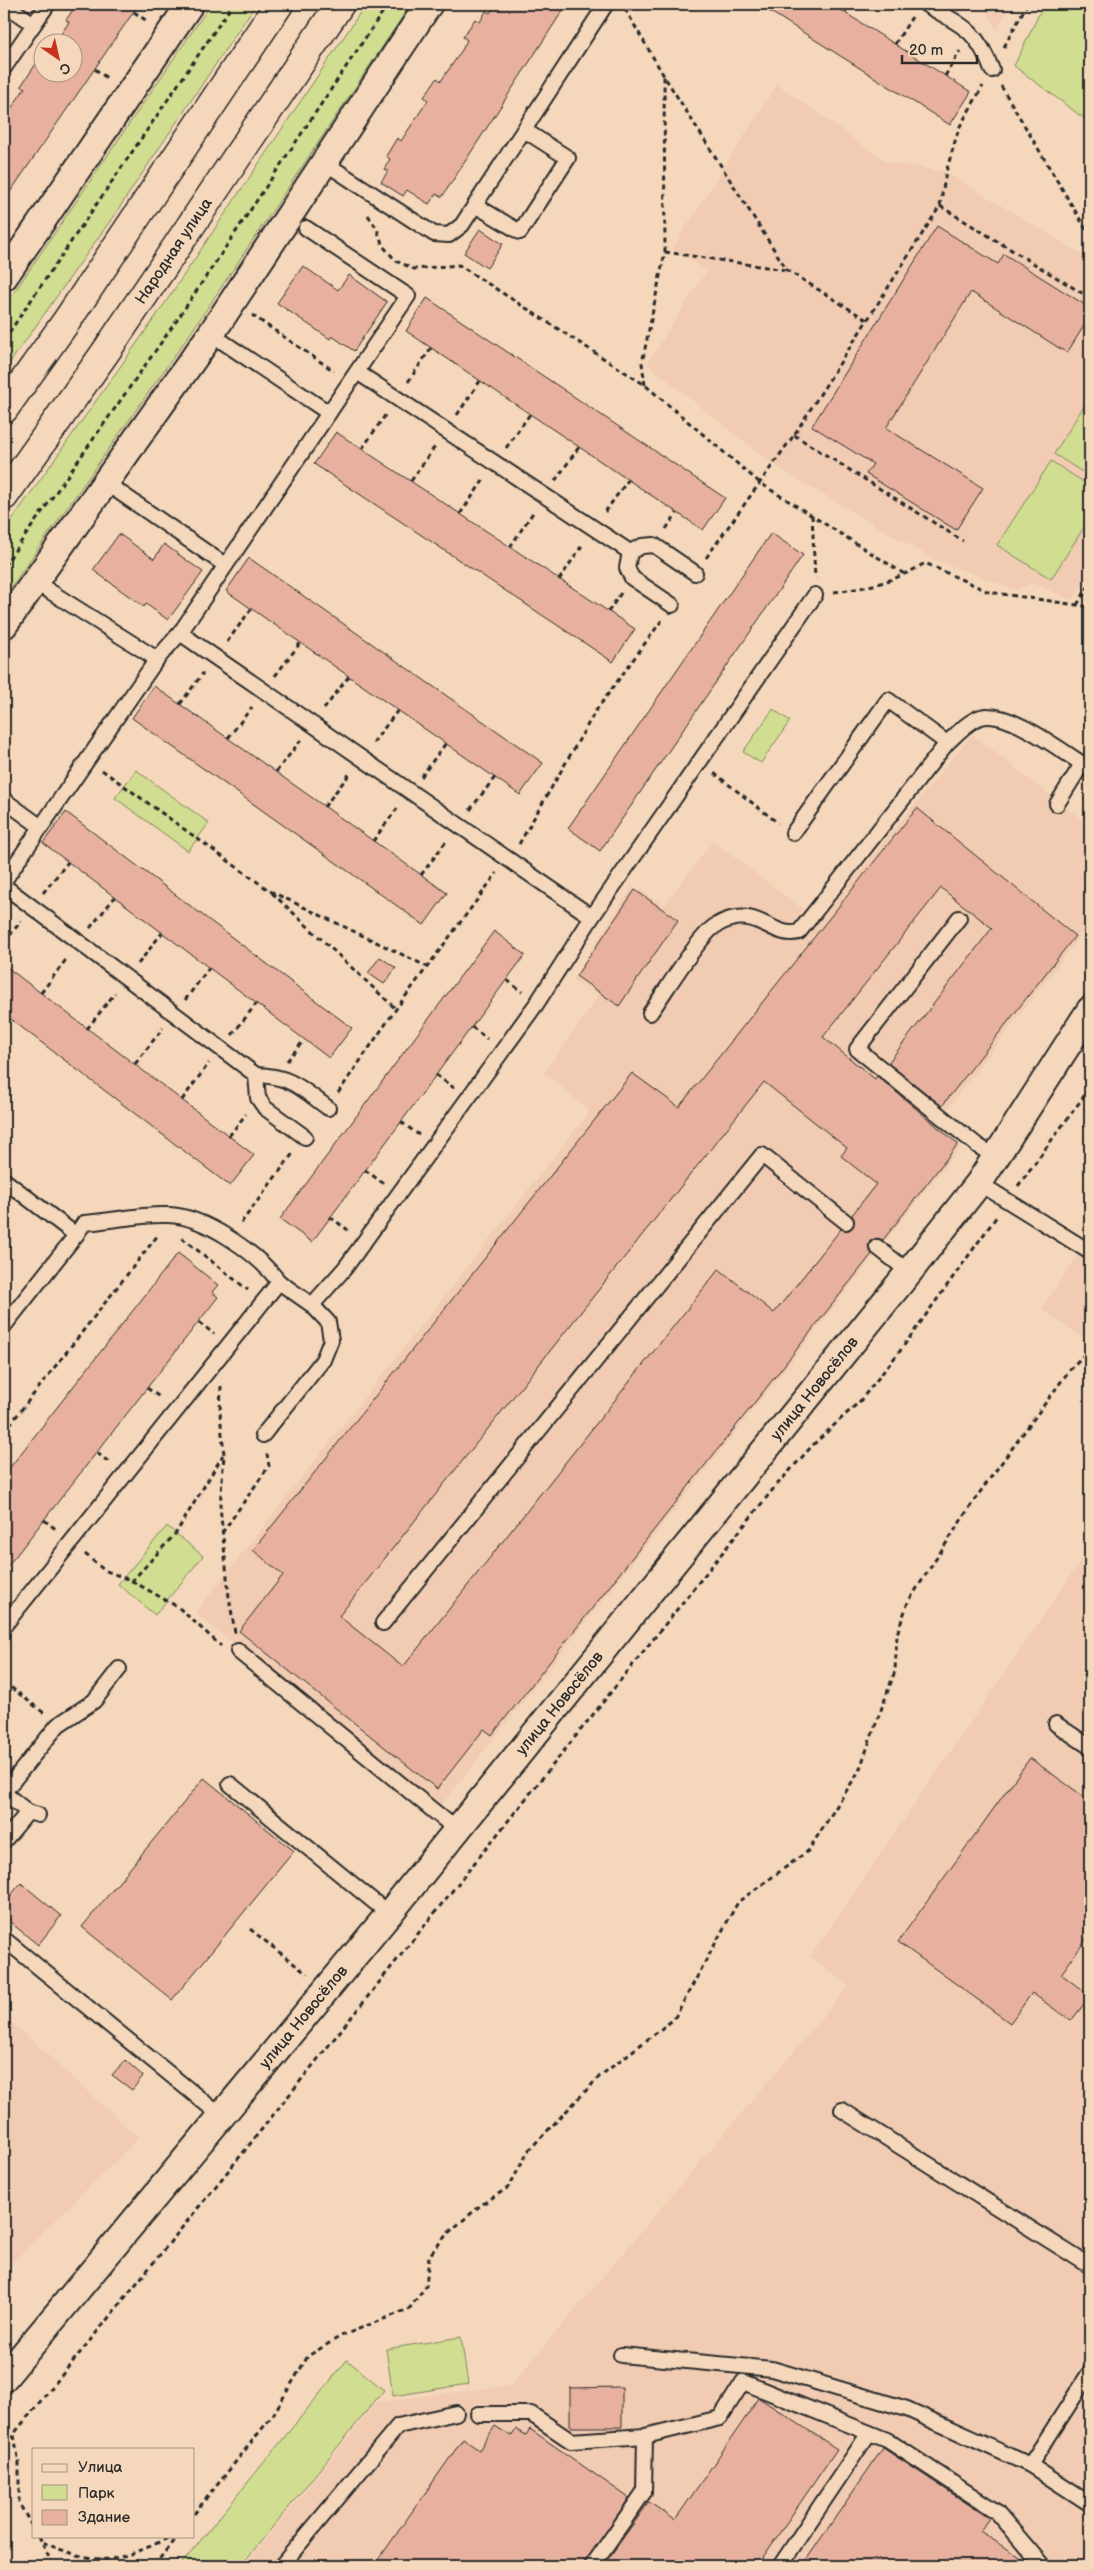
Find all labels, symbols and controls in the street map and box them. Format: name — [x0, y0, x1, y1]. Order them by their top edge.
north arrow — [32, 32, 82, 82]
scale bar — [902, 32, 976, 64]
text: 20 m — [909, 41, 943, 60]
text: С — [56, 59, 74, 78]
street label: Народная улица — [131, 194, 216, 308]
street label: улица Новосёлов — [767, 1332, 863, 1444]
street label: улица Новосёлов — [512, 1647, 608, 1759]
street label: улица Новосёлов — [255, 1961, 352, 2072]
legend — [32, 2448, 195, 2538]
text: Улица — [78, 2458, 123, 2477]
text: Парк — [78, 2484, 115, 2503]
text: Здание — [78, 2508, 130, 2527]

